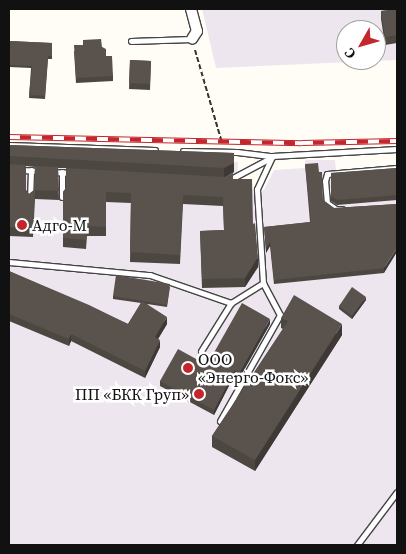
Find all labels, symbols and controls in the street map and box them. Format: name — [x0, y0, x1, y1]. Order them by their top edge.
north arrow — [336, 20, 386, 70]
text: С — [339, 44, 361, 63]
place label: Адго-М — [32, 215, 87, 235]
marker: Адго-М — [16, 219, 28, 231]
place label: ООО «Энерго-Фокс» — [198, 349, 308, 387]
marker: ООО «Энерго-Фокс» — [182, 362, 194, 374]
place label: ПП «БКК Груп» — [75, 384, 189, 404]
marker: ПП «БКК Груп» — [193, 388, 205, 400]

